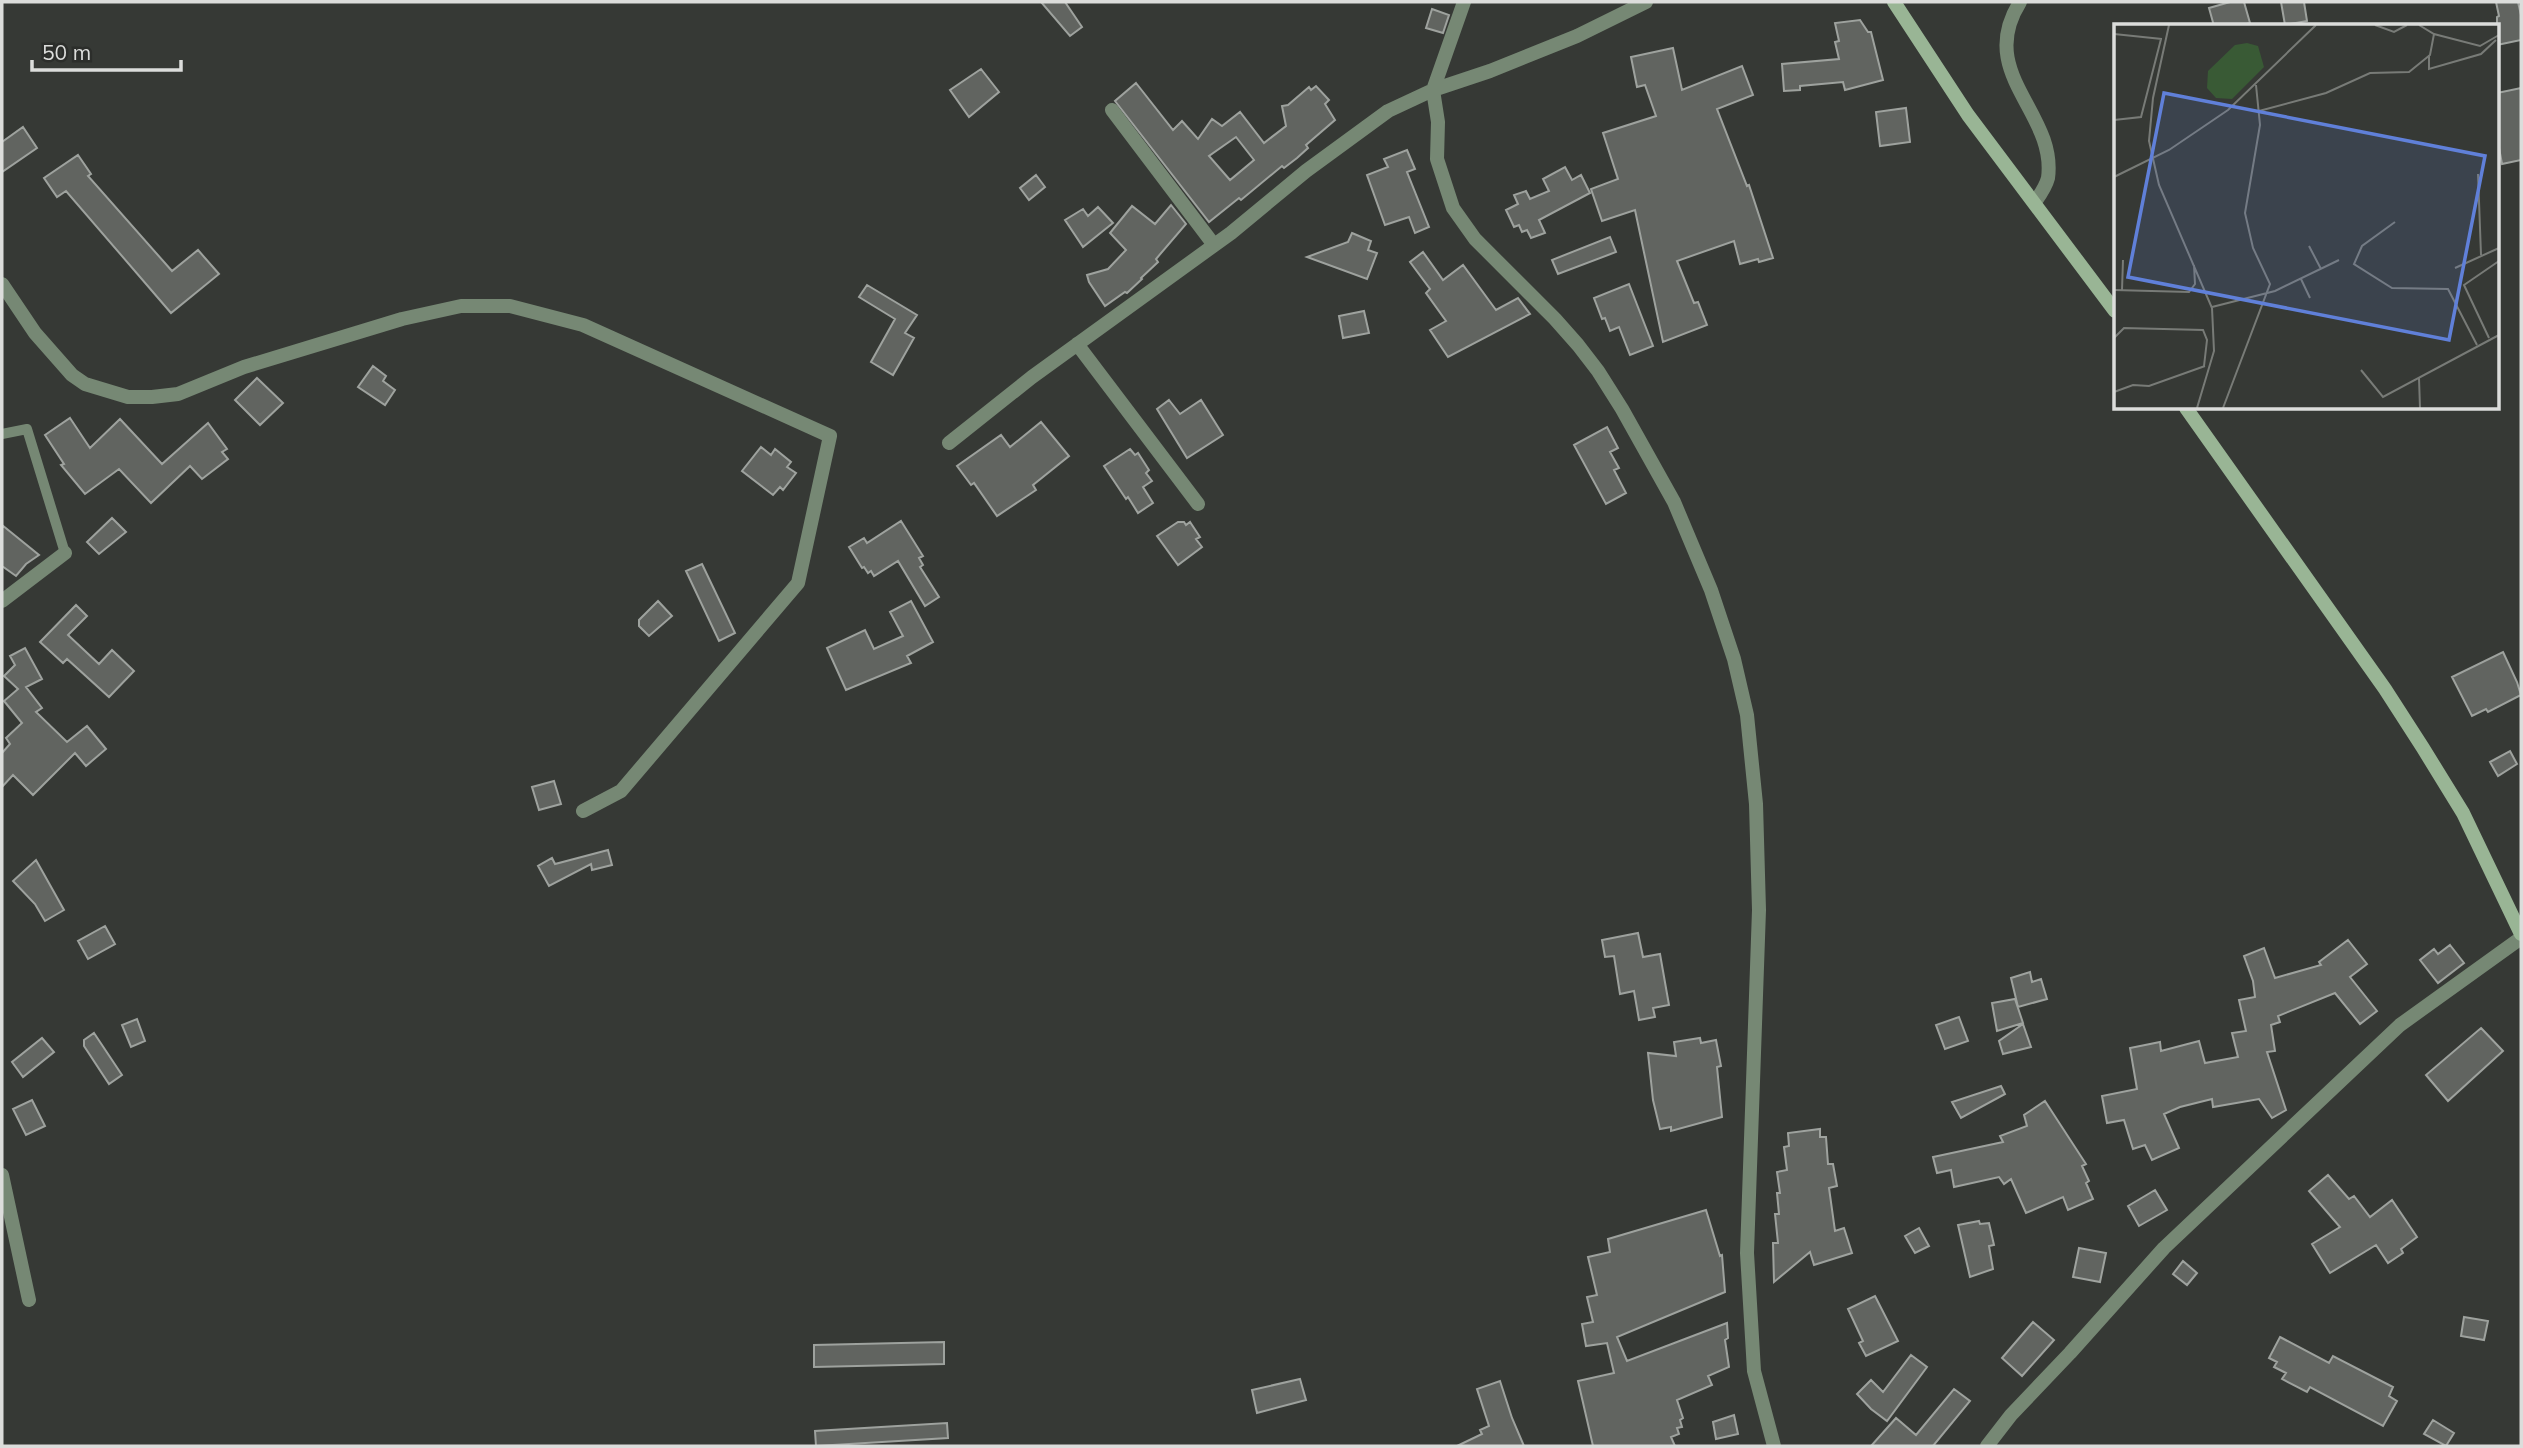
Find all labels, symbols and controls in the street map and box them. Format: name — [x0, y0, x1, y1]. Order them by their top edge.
inset map — [2114, 24, 2498, 410]
scale bar — [32, 28, 180, 72]
text: 50 m — [42, 39, 91, 65]

